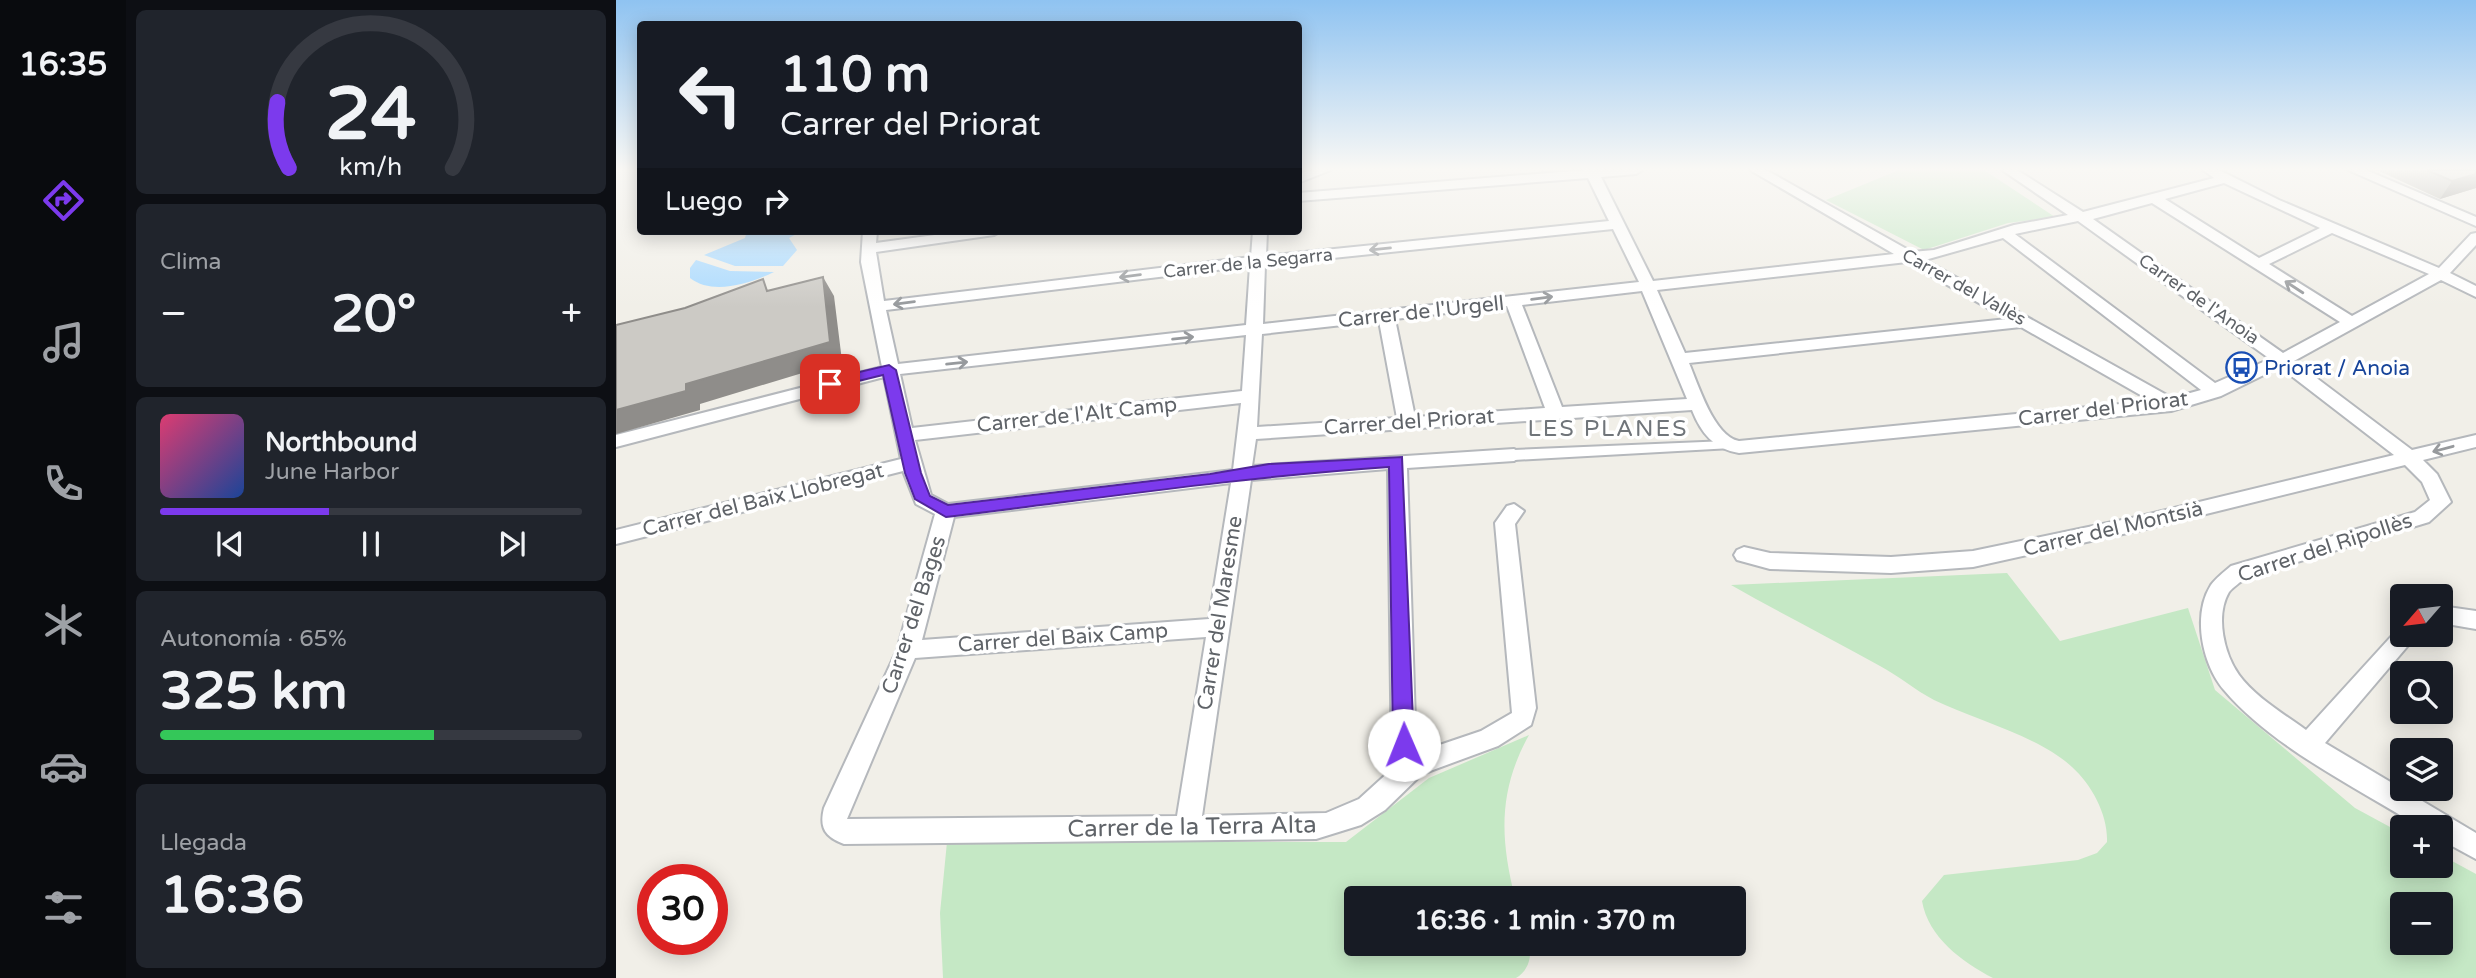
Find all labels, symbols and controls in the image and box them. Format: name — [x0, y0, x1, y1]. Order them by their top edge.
text: 16:35 — [19, 46, 107, 84]
text: 110 m — [780, 46, 930, 105]
icon: left — [665, 49, 756, 140]
text: 24 — [325, 71, 417, 159]
text: Carrer del Priorat — [780, 106, 1041, 144]
text: km/h — [340, 152, 402, 182]
icon: directions — [39, 176, 88, 225]
icon: right — [757, 182, 795, 220]
text: Luego — [665, 186, 743, 217]
one-way arrow — [1369, 242, 1392, 255]
street label: Carrer de la Segarra — [1162, 243, 1334, 283]
street label: Carrer del Vallès — [1898, 244, 2030, 330]
text: Clima — [160, 248, 221, 276]
street label: Carrer de l'Anoia — [2134, 249, 2264, 349]
one-way arrow — [1119, 270, 1142, 283]
one-way arrow — [2285, 279, 2304, 294]
text: 20° — [331, 283, 416, 346]
text: − — [160, 291, 187, 337]
text: + — [561, 291, 582, 337]
street label: Carrer de l'Urgell — [1337, 291, 1505, 333]
one-way arrow — [1530, 291, 1552, 304]
one-way arrow — [893, 297, 916, 310]
icon: music — [39, 318, 88, 367]
one-way arrow — [1171, 331, 1194, 344]
bus stop icon: Priorat / Anoia — [2224, 351, 2258, 385]
pin — [800, 354, 860, 414]
place label: Priorat / Anoia — [2264, 356, 2410, 381]
one-way arrow — [945, 357, 968, 370]
icon: arrive — [811, 365, 849, 403]
street label: Carrer del Priorat — [2017, 386, 2189, 432]
street label: Carrer de l'Alt Camp — [976, 392, 1178, 438]
street label: Carrer del Priorat — [1323, 404, 1495, 440]
district label: LES PLANES — [1528, 415, 1688, 443]
text: Northbound — [265, 427, 417, 458]
one-way arrow — [2432, 443, 2455, 456]
text: June Harbor — [265, 458, 399, 486]
street label: Carrer del Baix Llobregat — [640, 458, 886, 542]
icon: phone — [39, 459, 88, 508]
street label: Carrer del Montsià — [2021, 496, 2205, 562]
street label: Carrer del Ripollès — [2235, 508, 2415, 588]
street label: Carrer del Maresme — [1192, 514, 1248, 712]
icon: previous — [211, 525, 249, 563]
icon: pause — [352, 525, 390, 563]
icon: next — [493, 525, 531, 563]
street label: Carrer del Bages — [877, 533, 951, 697]
north arrow — [2390, 584, 2454, 648]
map controls — [2390, 584, 2453, 955]
icon: climate — [39, 600, 88, 649]
street label: Carrer del Baix Camp — [957, 618, 1169, 658]
text: Autonomía · 65% — [160, 625, 347, 653]
text: 325 km — [160, 660, 348, 723]
button: search — [2390, 661, 2453, 724]
position arrow — [1367, 708, 1441, 782]
button: layers — [2390, 738, 2453, 801]
icon: car — [39, 742, 88, 791]
street label: Carrer de la Terra Alta — [1067, 810, 1317, 844]
button: + — [2390, 815, 2453, 878]
text: Llegada — [160, 829, 247, 857]
text: 16:36 — [160, 864, 304, 927]
speed limit sign: 30 — [637, 864, 728, 955]
icon: filters — [39, 883, 88, 932]
button: − — [2390, 892, 2453, 955]
text: 16:36 · 1 min · 370 m — [1414, 905, 1676, 936]

